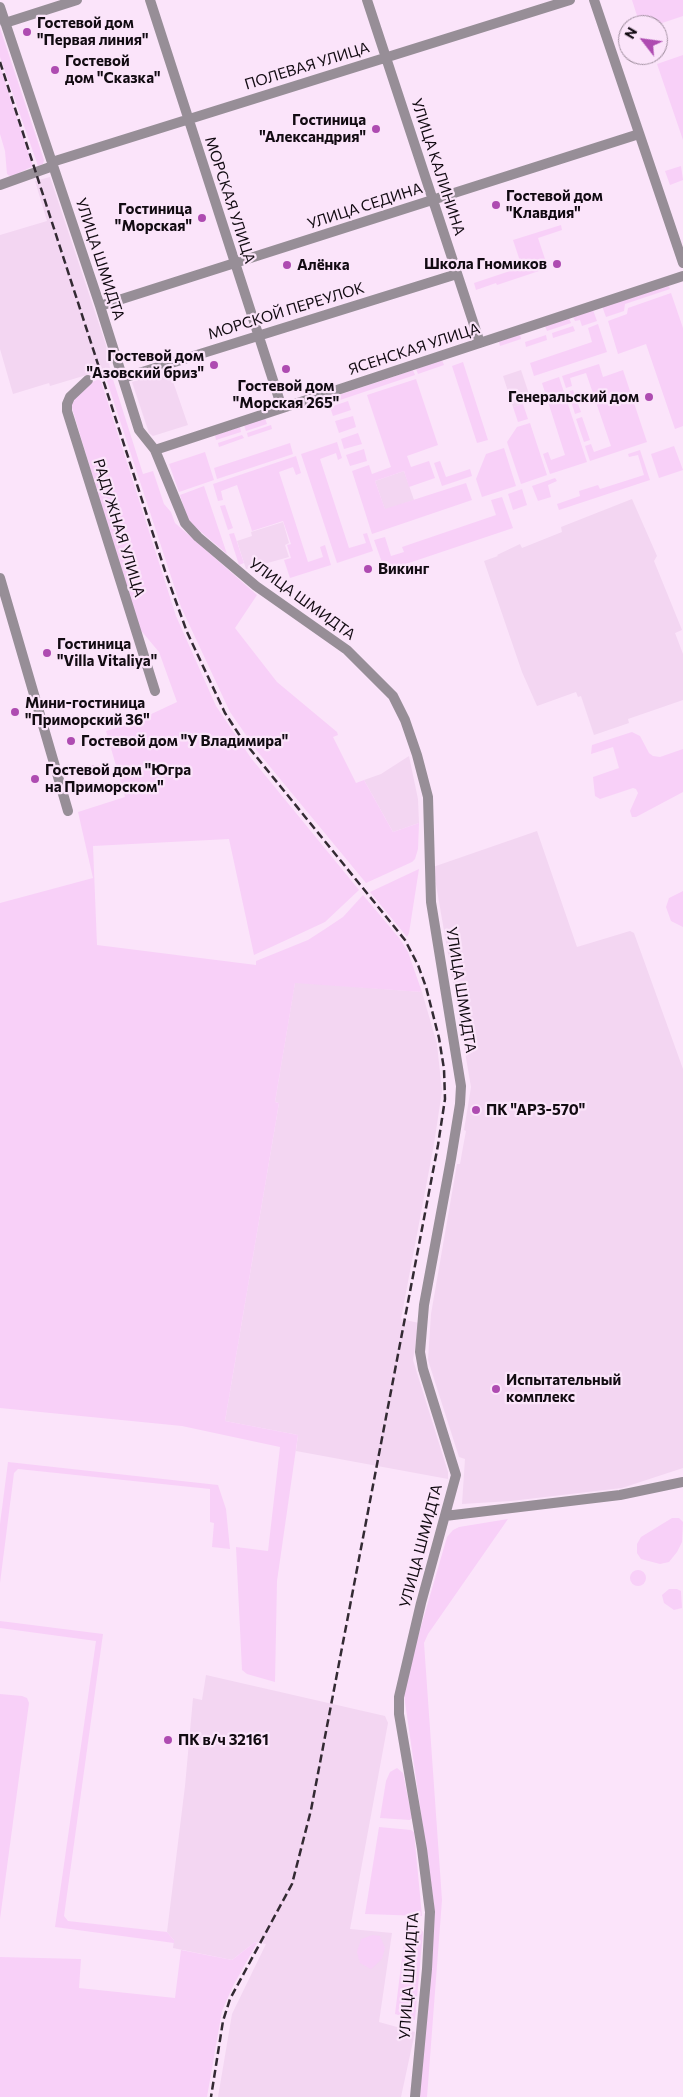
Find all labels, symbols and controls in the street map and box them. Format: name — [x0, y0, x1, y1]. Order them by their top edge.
place label: Гостевой дом "Первая линия" — [37, 14, 149, 49]
north arrow — [618, 15, 668, 65]
text: N — [620, 24, 640, 42]
marker: Гостевой дом "Первая линия" — [21, 26, 33, 38]
street label: ПОЛЕВАЯ УЛИЦА — [242, 38, 372, 94]
place label: Гостевой дом "Сказка" — [65, 52, 161, 87]
marker: Гостевой дом "Сказка" — [49, 64, 61, 76]
street label: УЛИЦА КАЛИНИНА — [407, 96, 469, 238]
place label: Гостиница "Александрия" — [259, 111, 366, 146]
marker: Гостиница "Александрия" — [370, 123, 382, 135]
street label: МОРСКАЯ УЛИЦА — [201, 134, 259, 266]
street label: УЛИЦА СЕДИНА — [305, 179, 425, 233]
place label: Гостевой дом "Клавдия" — [506, 187, 603, 222]
street label: УЛИЦА ШМИДТА — [72, 196, 128, 322]
marker: Гостевой дом "Клавдия" — [490, 199, 502, 211]
place label: Гостиница "Морская" — [115, 200, 192, 235]
marker: Гостиница "Морская" — [196, 212, 208, 224]
place label: Школа Гномиков — [424, 255, 547, 273]
place label: Алёнка — [297, 256, 350, 274]
marker: Школа Гномиков — [551, 258, 563, 270]
marker: Алёнка — [281, 259, 293, 271]
street label: МОРСКОЙ ПЕРЕУЛОК — [206, 279, 366, 343]
street label: ЯСЕНСКАЯ УЛИЦА — [346, 319, 482, 379]
place label: Гостевой дом "Азовский бриз" — [86, 347, 204, 382]
marker: Гостевой дом "Азовский бриз" — [208, 359, 220, 371]
marker: Гостевой дом "Морская 265" — [280, 363, 292, 375]
place label: Гостевой дом "Морская 265" — [233, 377, 339, 412]
place label: Генеральский дом — [508, 388, 639, 406]
marker: Генеральский дом — [643, 391, 655, 403]
street label: РАДУЖНАЯ УЛИЦА — [89, 457, 149, 599]
street label: УЛИЦА ШМИДТА — [245, 554, 359, 644]
place label: Викинг — [378, 560, 429, 578]
marker: Викинг — [362, 563, 374, 575]
place label: Гостиница "Villa Vitaliya" — [57, 635, 157, 670]
marker: Гостиница "Villa Vitaliya" — [41, 647, 53, 659]
place label: Мини-гостиница "Приморский 36" — [25, 694, 150, 729]
marker: Мини-гостиница "Приморский 36" — [9, 706, 21, 718]
place label: Гостевой дом "У Владимира" — [81, 732, 288, 750]
marker: Гостевой дом "У Владимира" — [65, 735, 77, 747]
place label: Гостевой дом "Югра на Приморском" — [45, 761, 191, 796]
marker: Гостевой дом "Югра на Приморском" — [29, 773, 41, 785]
street label: УЛИЦА ШМИДТА — [442, 926, 480, 1054]
place label: ПК "АРЗ-570" — [486, 1101, 585, 1119]
marker: ПК "АРЗ-570" — [470, 1104, 482, 1116]
place label: Испытательный комплекс — [506, 1371, 621, 1406]
marker: Испытательный комплекс — [490, 1383, 502, 1395]
street label: УЛИЦА ШМИДТА — [396, 1482, 446, 1610]
place label: ПК в/ч 32161 — [178, 1731, 269, 1749]
marker: ПК в/ч 32161 — [162, 1734, 174, 1746]
street label: УЛИЦА ШМИДТА — [396, 1912, 422, 2040]

